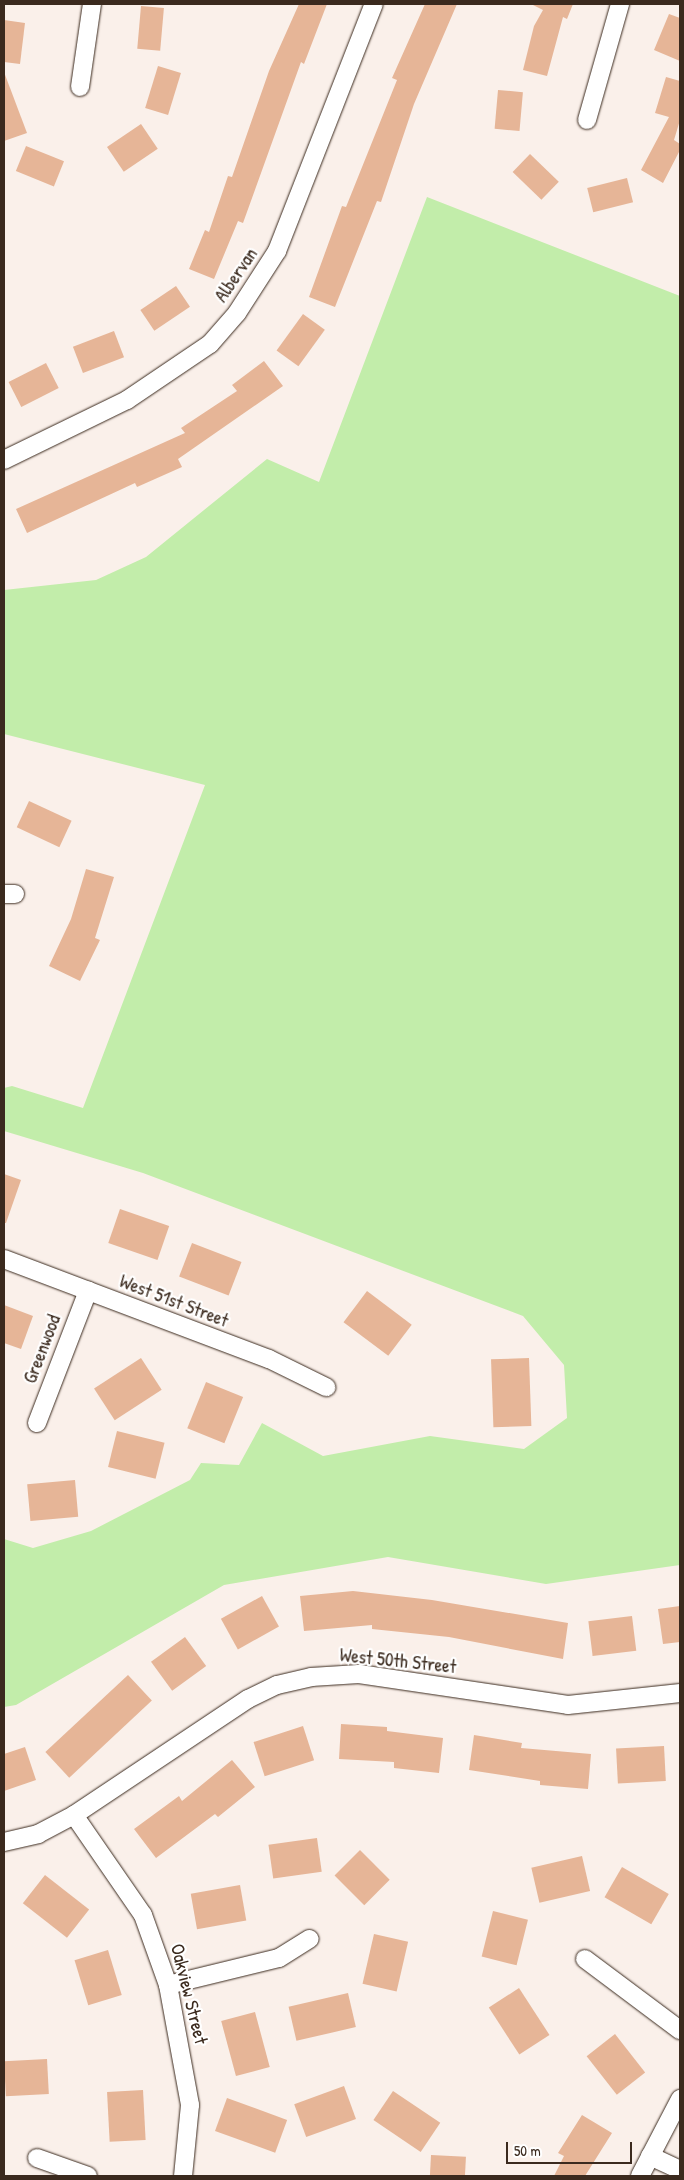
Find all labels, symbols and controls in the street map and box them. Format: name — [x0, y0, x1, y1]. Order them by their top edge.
street label: Albervan — [210, 243, 262, 307]
street label: West 51st Street — [116, 1270, 232, 1332]
street label: Greenwood — [19, 1311, 65, 1387]
street label: West 50th Street — [339, 1644, 457, 1678]
street label: Oakview Street — [166, 1941, 212, 2047]
scale bar — [509, 2132, 635, 2164]
text: 50 m — [514, 2140, 541, 2161]

